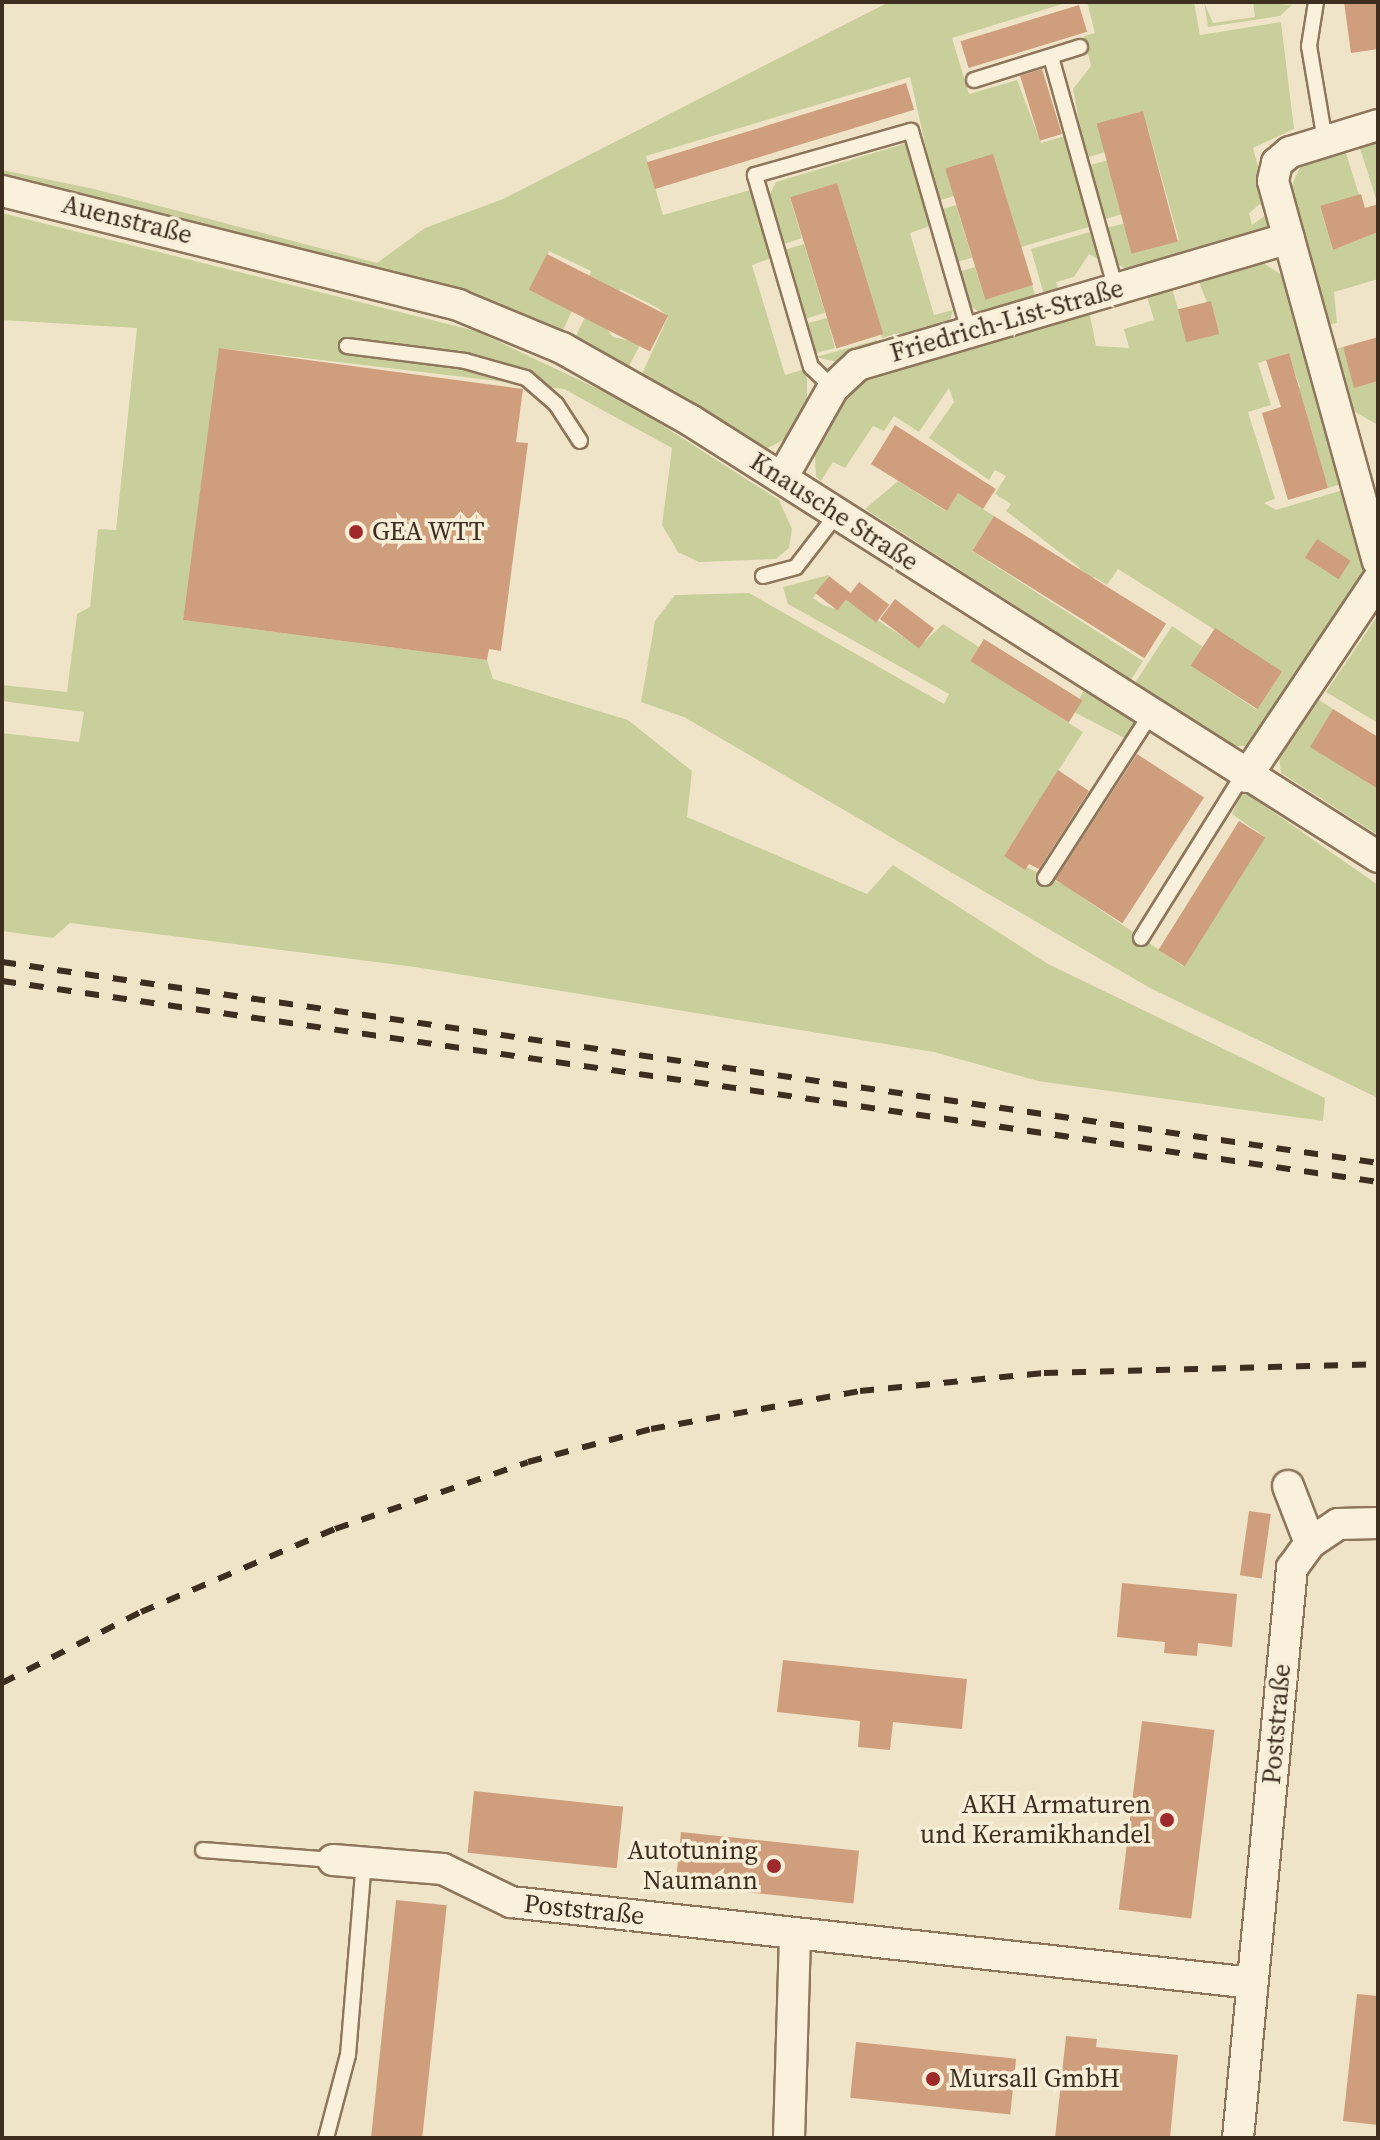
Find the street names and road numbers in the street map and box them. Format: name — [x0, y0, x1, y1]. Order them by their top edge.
street label: Auenstraße — [59, 189, 195, 251]
street label: Friedrich-List-Straße — [887, 273, 1127, 369]
street label: Knausche Straße — [744, 446, 924, 578]
street label: Poststraße — [1256, 1662, 1298, 1786]
street label: Poststraße — [522, 1888, 646, 1932]

